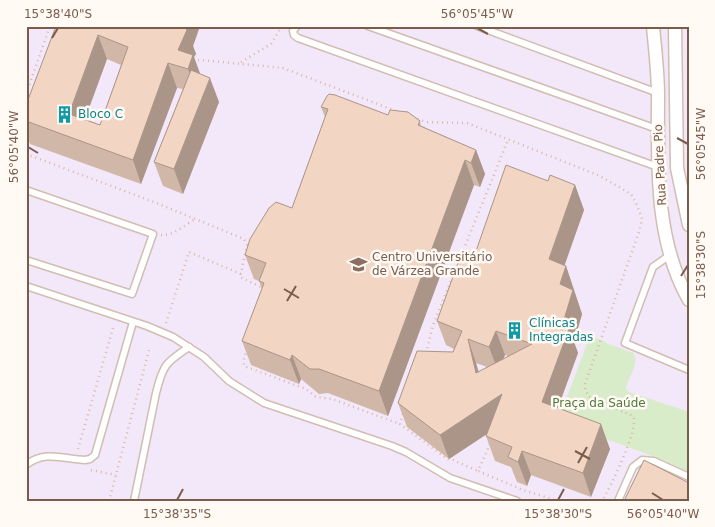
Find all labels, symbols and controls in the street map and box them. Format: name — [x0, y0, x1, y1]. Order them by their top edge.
text: 15°38'40"S — [24, 7, 92, 21]
text: 56°05'45"W — [441, 7, 513, 21]
building icon: Bloco C — [54, 104, 74, 124]
place label: Bloco C — [78, 107, 123, 121]
text: 56°05'45"W — [694, 108, 708, 180]
text: 56°05'40"W — [7, 111, 21, 183]
street label: Rua Padre Pio — [651, 124, 669, 206]
text: 15°38'30"S — [694, 231, 708, 299]
place label: Centro Universitário de Várzea Grande — [372, 250, 492, 278]
school or university icon: Centro Universitário de Várzea Grande — [348, 254, 368, 274]
place label: Clínicas Integradas — [529, 316, 593, 344]
building icon: Clínicas Integradas — [505, 320, 525, 340]
park label: Praça da Saúde — [552, 396, 646, 410]
text: 15°38'35"S — [143, 507, 211, 521]
text: 15°38'30"S — [524, 507, 592, 521]
text: 56°05'40"W — [627, 507, 699, 521]

